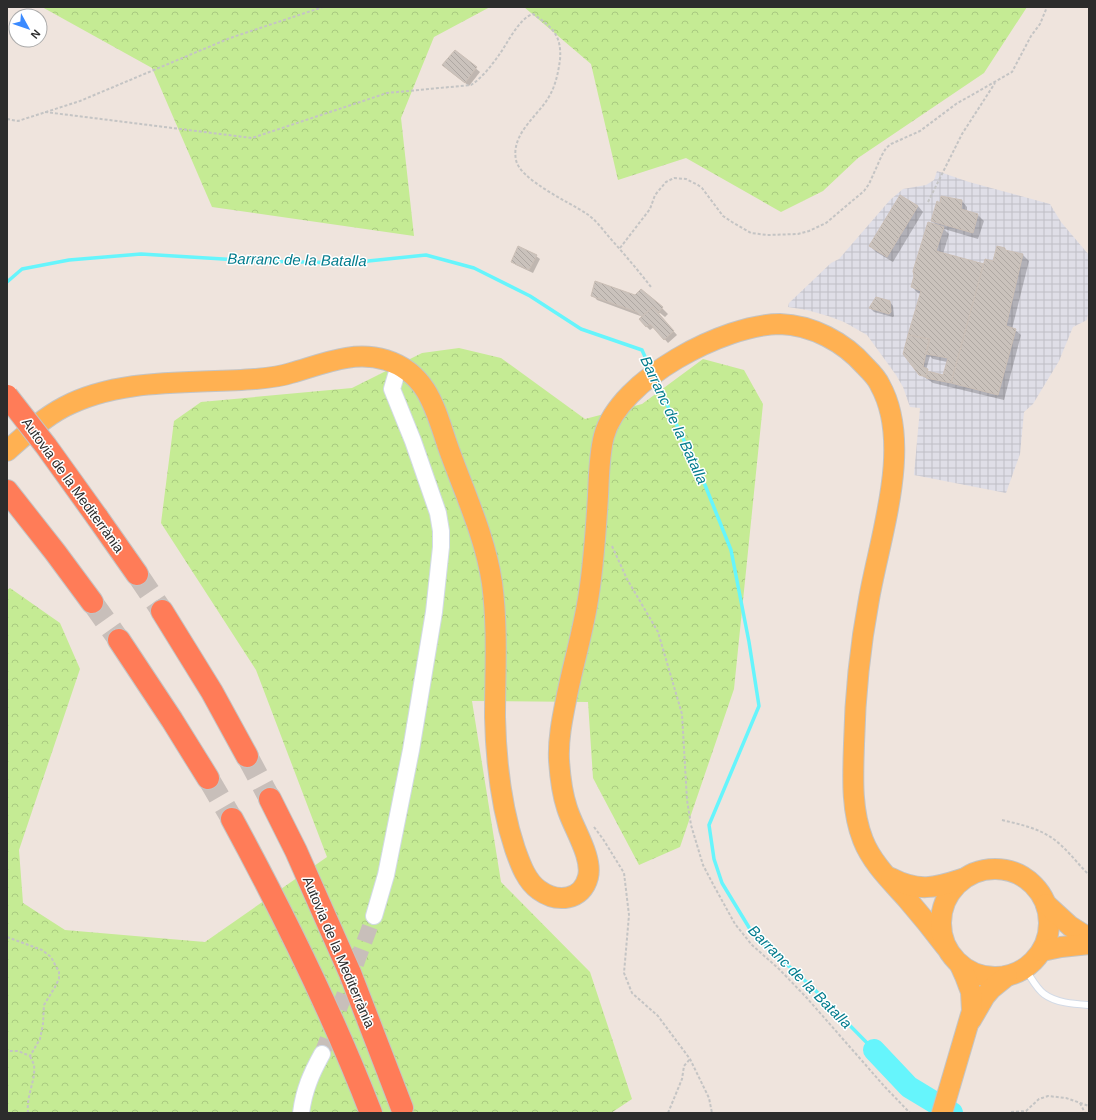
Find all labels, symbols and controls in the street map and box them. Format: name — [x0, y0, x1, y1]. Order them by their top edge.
north arrow — [8, 8, 48, 48]
text: N — [28, 28, 43, 41]
water label: Barranc de la Batalla — [227, 250, 367, 269]
water label: Barranc de la Batalla — [637, 353, 712, 486]
street label: Autovia de la Mediterrània — [19, 415, 127, 556]
street label: Autovia de la Mediterrània — [300, 874, 378, 1030]
water label: Barranc de la Batalla — [745, 921, 856, 1032]

